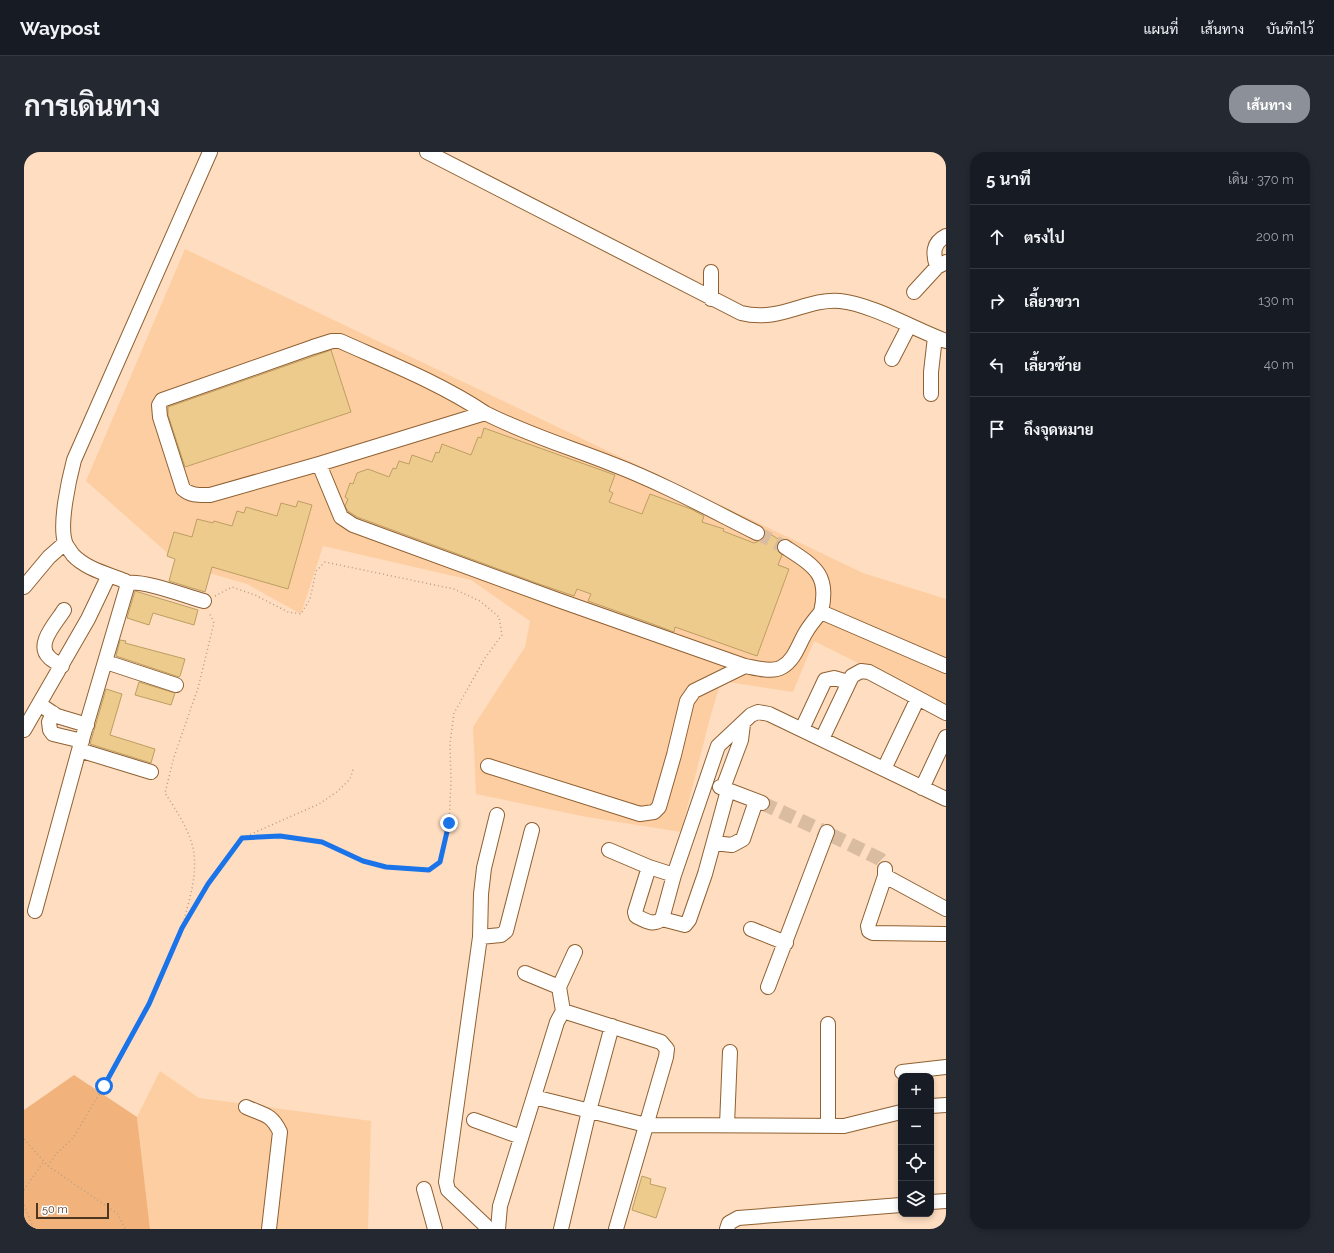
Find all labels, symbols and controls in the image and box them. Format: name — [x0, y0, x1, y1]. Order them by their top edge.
text: Waypost — [20, 17, 100, 39]
text: แผนที่ — [1143, 21, 1178, 37]
text: เส้นทาง — [1200, 21, 1244, 37]
text: บันทึกไว้ — [1266, 21, 1314, 37]
button: เส้นทาง — [1229, 85, 1310, 123]
text: การเดินทาง — [24, 90, 160, 123]
text: 5 นาที — [986, 169, 1031, 189]
text: เดิน · 370 m — [1228, 172, 1294, 187]
icon: ahead — [986, 226, 1008, 248]
text: ตรงไป — [1024, 229, 1065, 247]
text: 200 m — [1256, 229, 1294, 244]
icon: right — [986, 290, 1008, 312]
text: เลี้ยวขวา — [1024, 293, 1080, 311]
text: 130 m — [1258, 293, 1294, 308]
icon: left — [986, 354, 1008, 376]
text: เลี้ยวซ้าย — [1024, 357, 1081, 375]
text: 40 m — [1264, 357, 1294, 372]
icon: arrive — [986, 418, 1008, 440]
text: ถึงจุดหมาย — [1024, 421, 1094, 439]
route end — [440, 814, 458, 832]
map controls — [898, 1073, 934, 1217]
button: + — [898, 1073, 934, 1109]
route start — [95, 1077, 113, 1095]
button: − — [898, 1109, 934, 1145]
button: locate — [898, 1145, 934, 1181]
button: layers — [898, 1181, 934, 1217]
scale bar — [36, 1201, 109, 1220]
text: 50 m — [42, 1203, 68, 1216]

